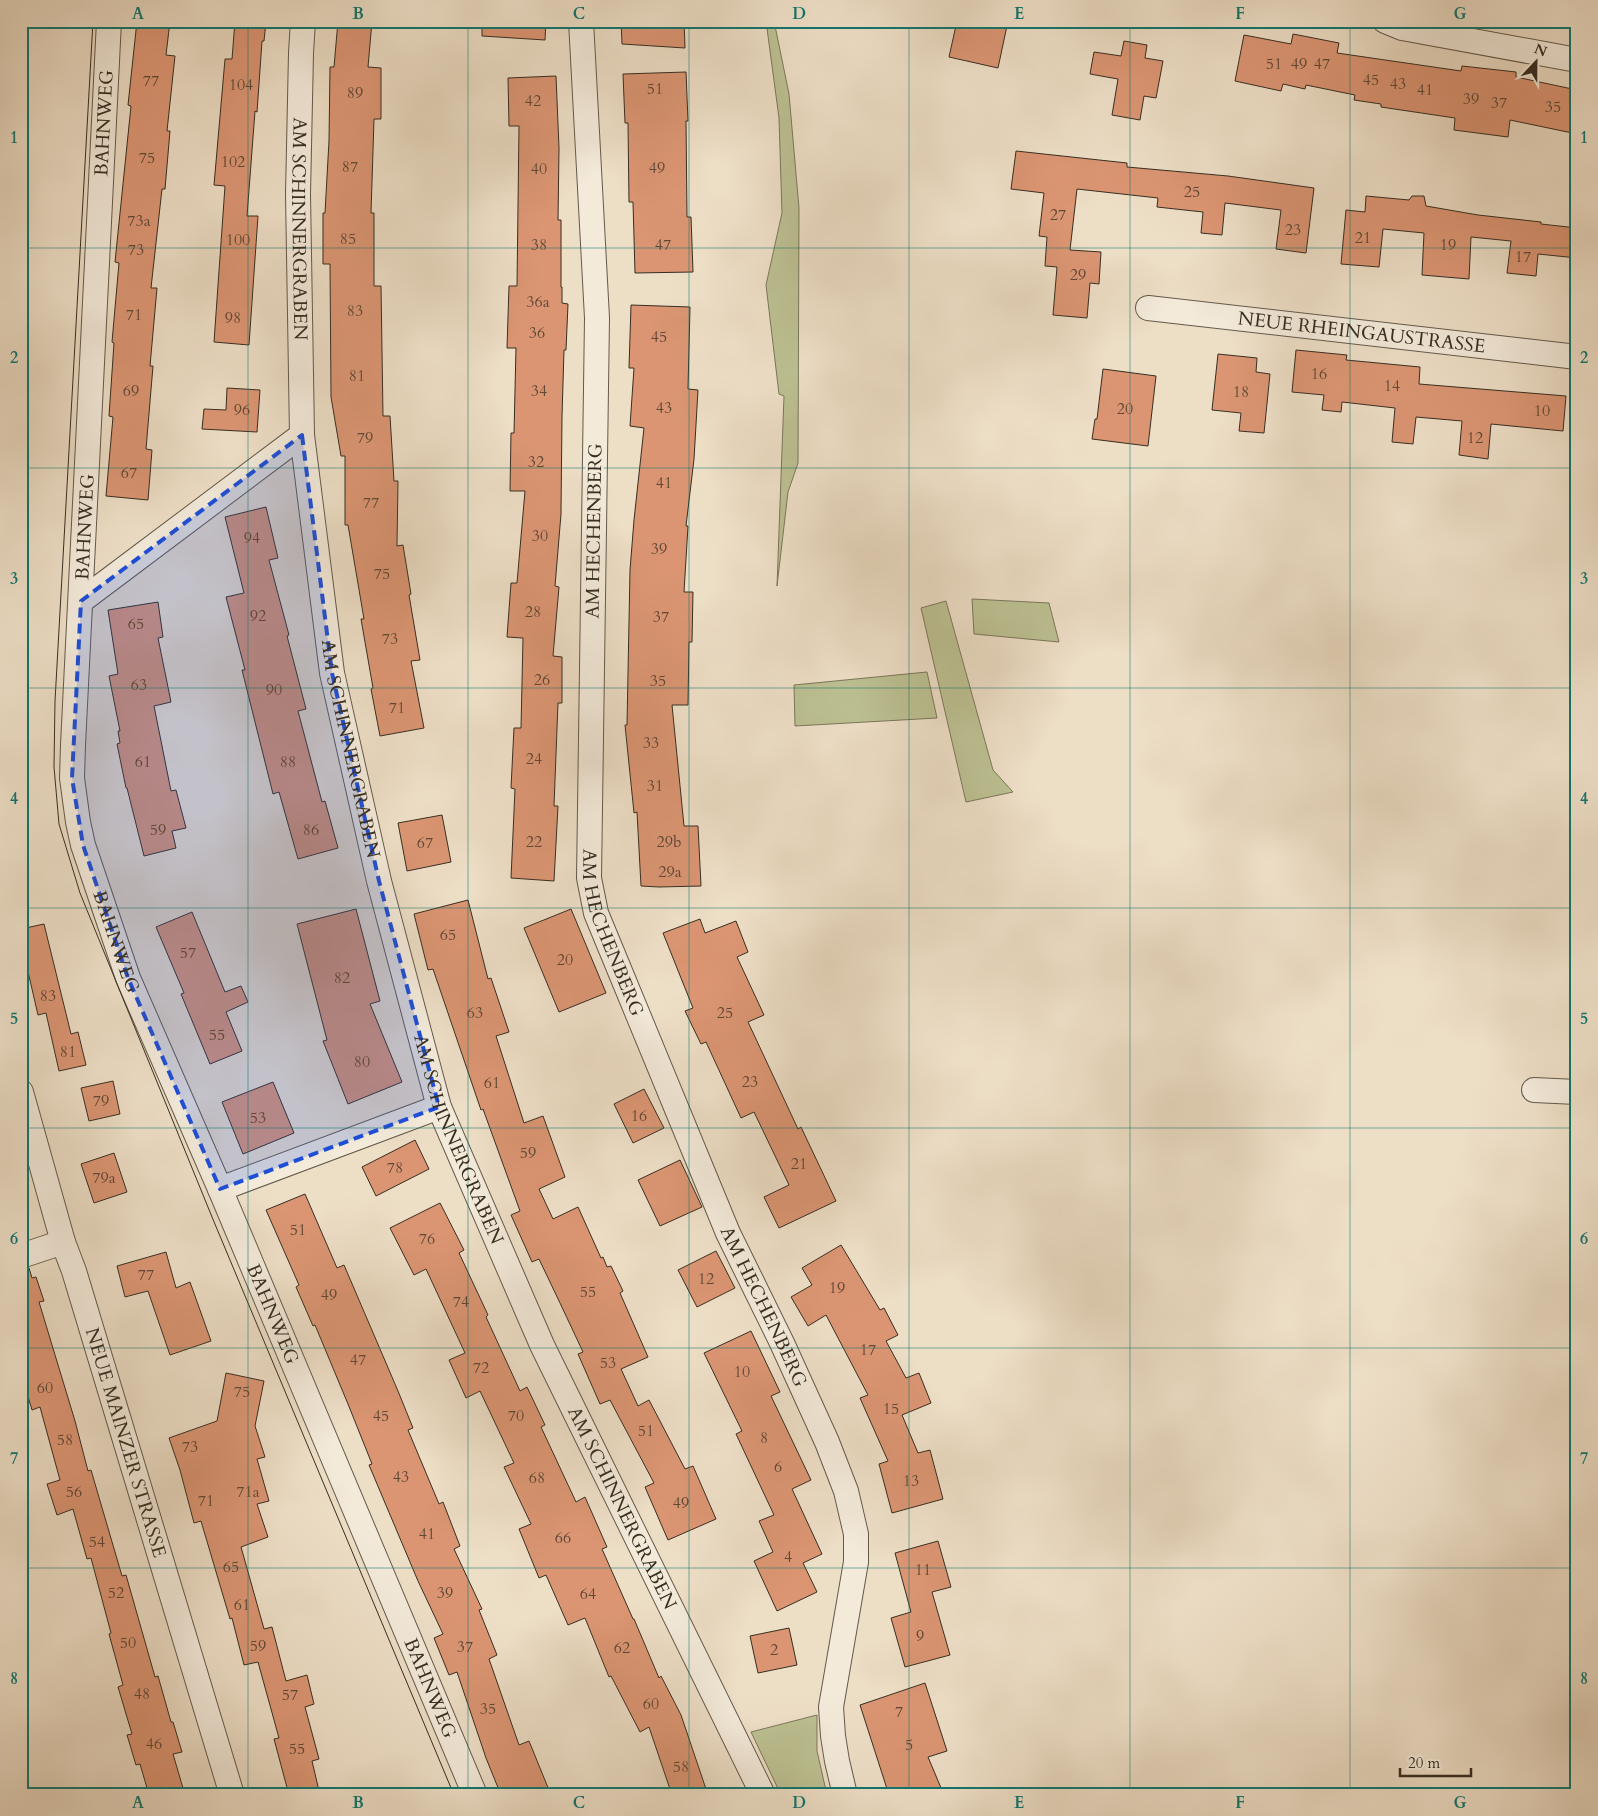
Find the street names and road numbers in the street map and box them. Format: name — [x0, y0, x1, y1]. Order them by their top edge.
street label: BAHNWEG — [88, 69, 120, 177]
street label: AM SCHINNERGRABEN — [285, 117, 313, 341]
street label: NEUE RHEINGAUSTRASSE — [1236, 305, 1487, 359]
street label: AM HECHENBERG — [579, 443, 609, 619]
street label: BAHNWEG — [69, 473, 101, 581]
street label: AM SCHINNERGRABEN — [315, 638, 386, 861]
street label: AM HECHENBERG — [576, 849, 650, 1020]
street label: BAHNWEG — [86, 887, 146, 997]
street label: AM SCHINNERGRABEN — [407, 1032, 510, 1248]
street label: AM HECHENBERG — [714, 1222, 813, 1391]
street label: BAHNWEG — [240, 1260, 305, 1368]
street label: NEUE MAINZER STRASSE — [79, 1324, 173, 1561]
street label: AM SCHINNERGRABEN — [561, 1402, 683, 1614]
street label: BAHNWEG — [397, 1634, 463, 1742]

